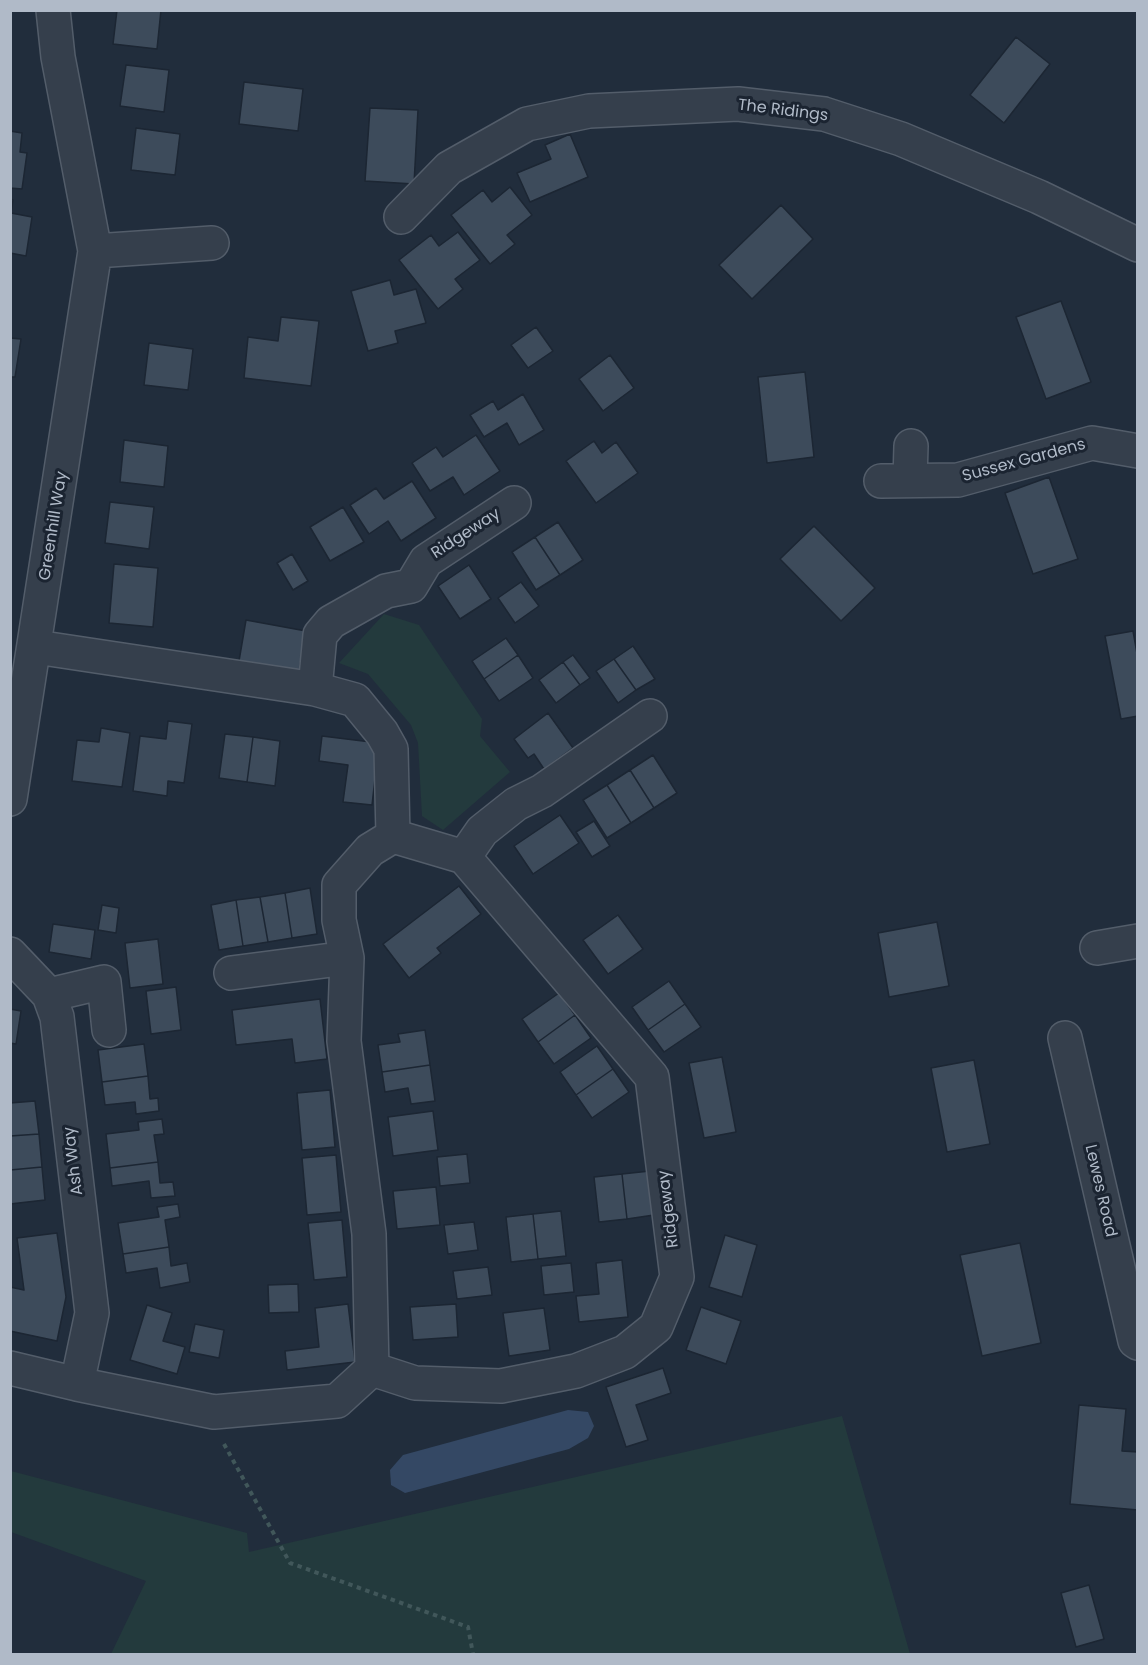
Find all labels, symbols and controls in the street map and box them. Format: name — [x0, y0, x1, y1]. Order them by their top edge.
street label: The Ridings — [737, 96, 829, 126]
street label: Sussex Gardens — [960, 435, 1088, 487]
street label: Greenhill Way — [36, 470, 72, 582]
street label: Ridgeway — [428, 505, 504, 563]
street label: Ash Way — [60, 1126, 88, 1196]
street label: Lewes Road — [1080, 1143, 1120, 1239]
street label: Ridgeway — [655, 1169, 683, 1249]

